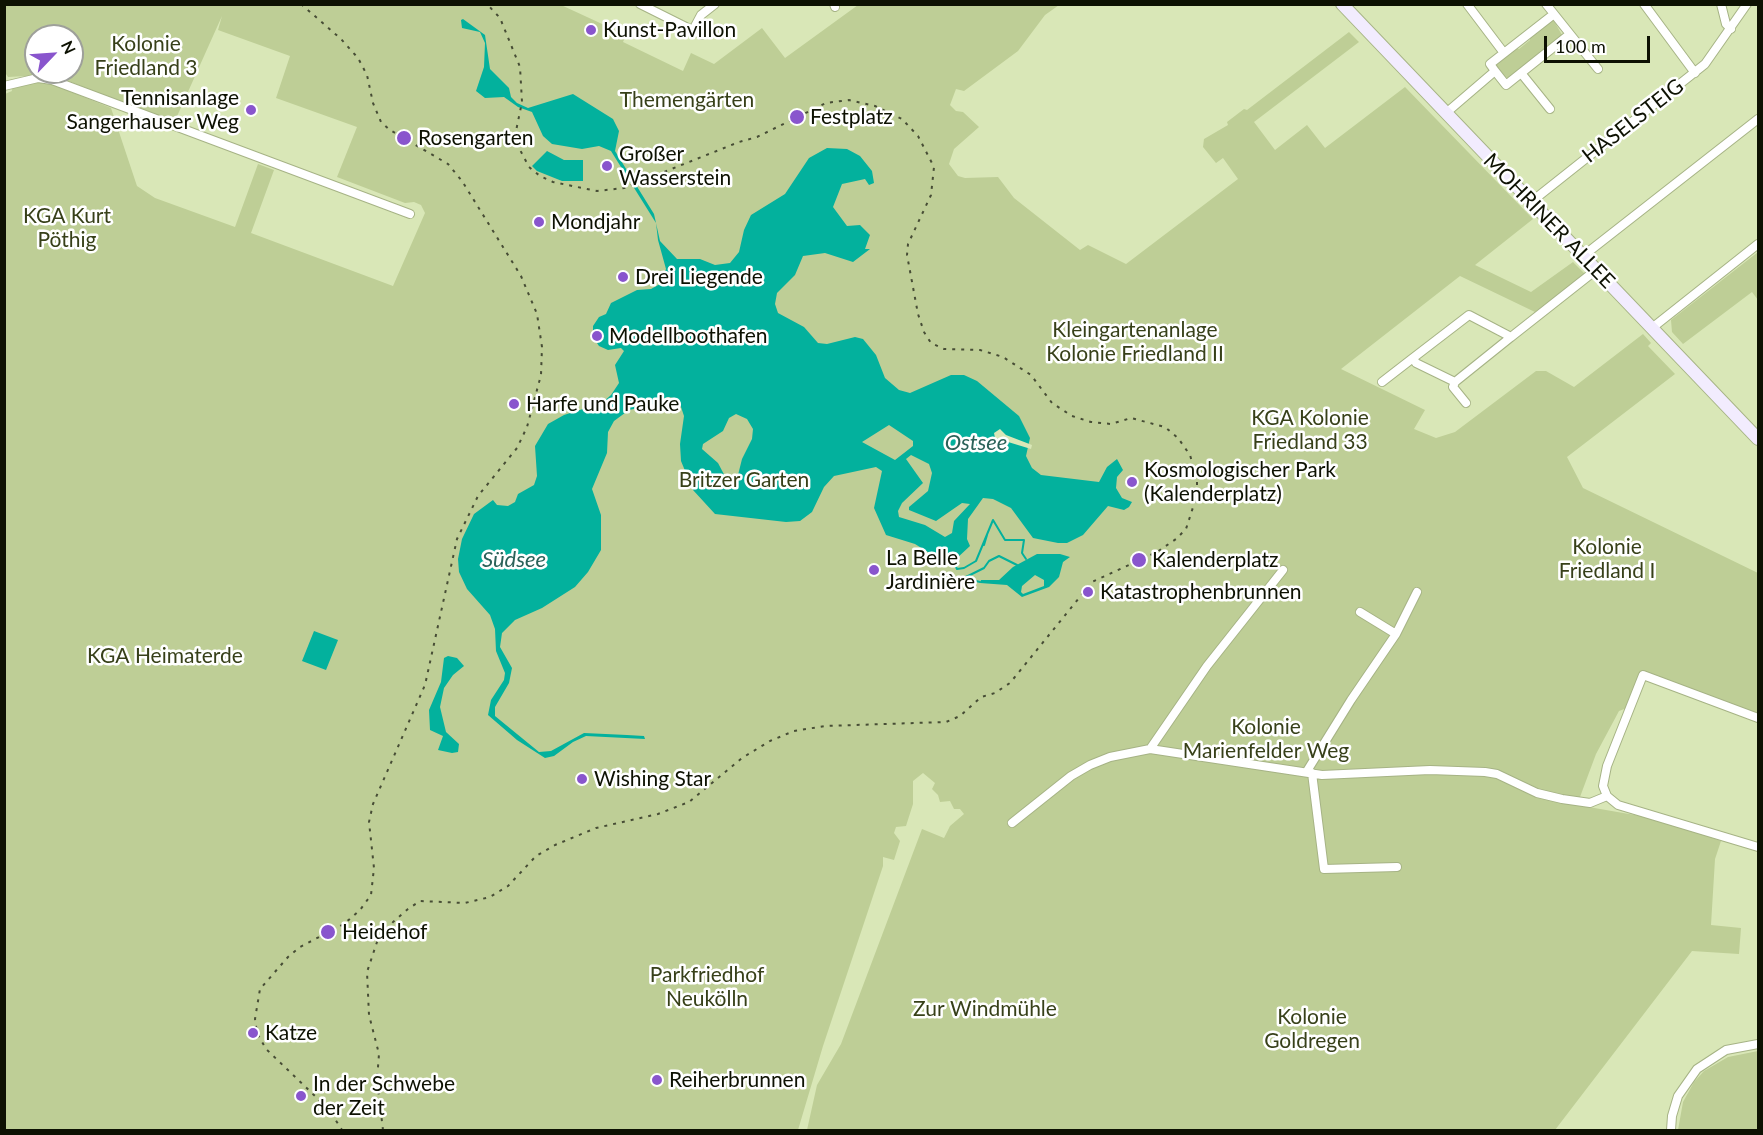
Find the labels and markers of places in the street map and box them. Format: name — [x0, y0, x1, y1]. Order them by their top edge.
place label: Kunst-Pavillon — [603, 17, 736, 43]
marker: Kunst-Pavillon — [584, 23, 598, 37]
place label: Tennisanlage Sangerhauser Weg — [66, 85, 239, 135]
marker: Tennisanlage Sangerhauser Weg — [244, 103, 258, 117]
place label: Festplatz — [810, 104, 893, 130]
marker: Festplatz — [788, 108, 806, 126]
place label: Rosengarten — [418, 125, 534, 151]
marker: Rosengarten — [395, 129, 413, 147]
place label: Großer Wasserstein — [619, 141, 731, 191]
marker: Großer Wasserstein — [600, 159, 614, 173]
place label: Mondjahr — [551, 209, 640, 235]
marker: Mondjahr — [532, 215, 546, 229]
place label: Drei Liegende — [635, 264, 763, 290]
marker: Drei Liegende — [616, 270, 630, 284]
place label: Modellboothafen — [609, 323, 768, 349]
marker: Modellboothafen — [590, 329, 604, 343]
place label: Harfe und Pauke — [526, 391, 679, 417]
marker: Harfe und Pauke — [507, 397, 521, 411]
place label: Kosmologischer Park (Kalenderplatz) — [1144, 457, 1336, 507]
marker: Kosmologischer Park (Kalenderplatz) — [1125, 475, 1139, 489]
place label: La Belle Jardinière — [886, 545, 975, 595]
place label: Kalenderplatz — [1152, 547, 1279, 573]
marker: Kalenderplatz — [1130, 551, 1148, 569]
marker: La Belle Jardinière — [867, 563, 881, 577]
place label: Katastrophenbrunnen — [1100, 579, 1302, 605]
marker: Katastrophenbrunnen — [1081, 585, 1095, 599]
place label: Wishing Star — [594, 766, 711, 792]
marker: Wishing Star — [575, 772, 589, 786]
place label: Heidehof — [342, 919, 427, 945]
marker: Heidehof — [319, 923, 337, 941]
place label: Katze — [265, 1020, 317, 1046]
marker: Katze — [246, 1026, 260, 1040]
place label: Reiherbrunnen — [669, 1067, 805, 1093]
place label: In der Schwebe der Zeit — [313, 1071, 455, 1121]
marker: Reiherbrunnen — [650, 1073, 664, 1087]
marker: In der Schwebe der Zeit — [294, 1089, 308, 1103]

